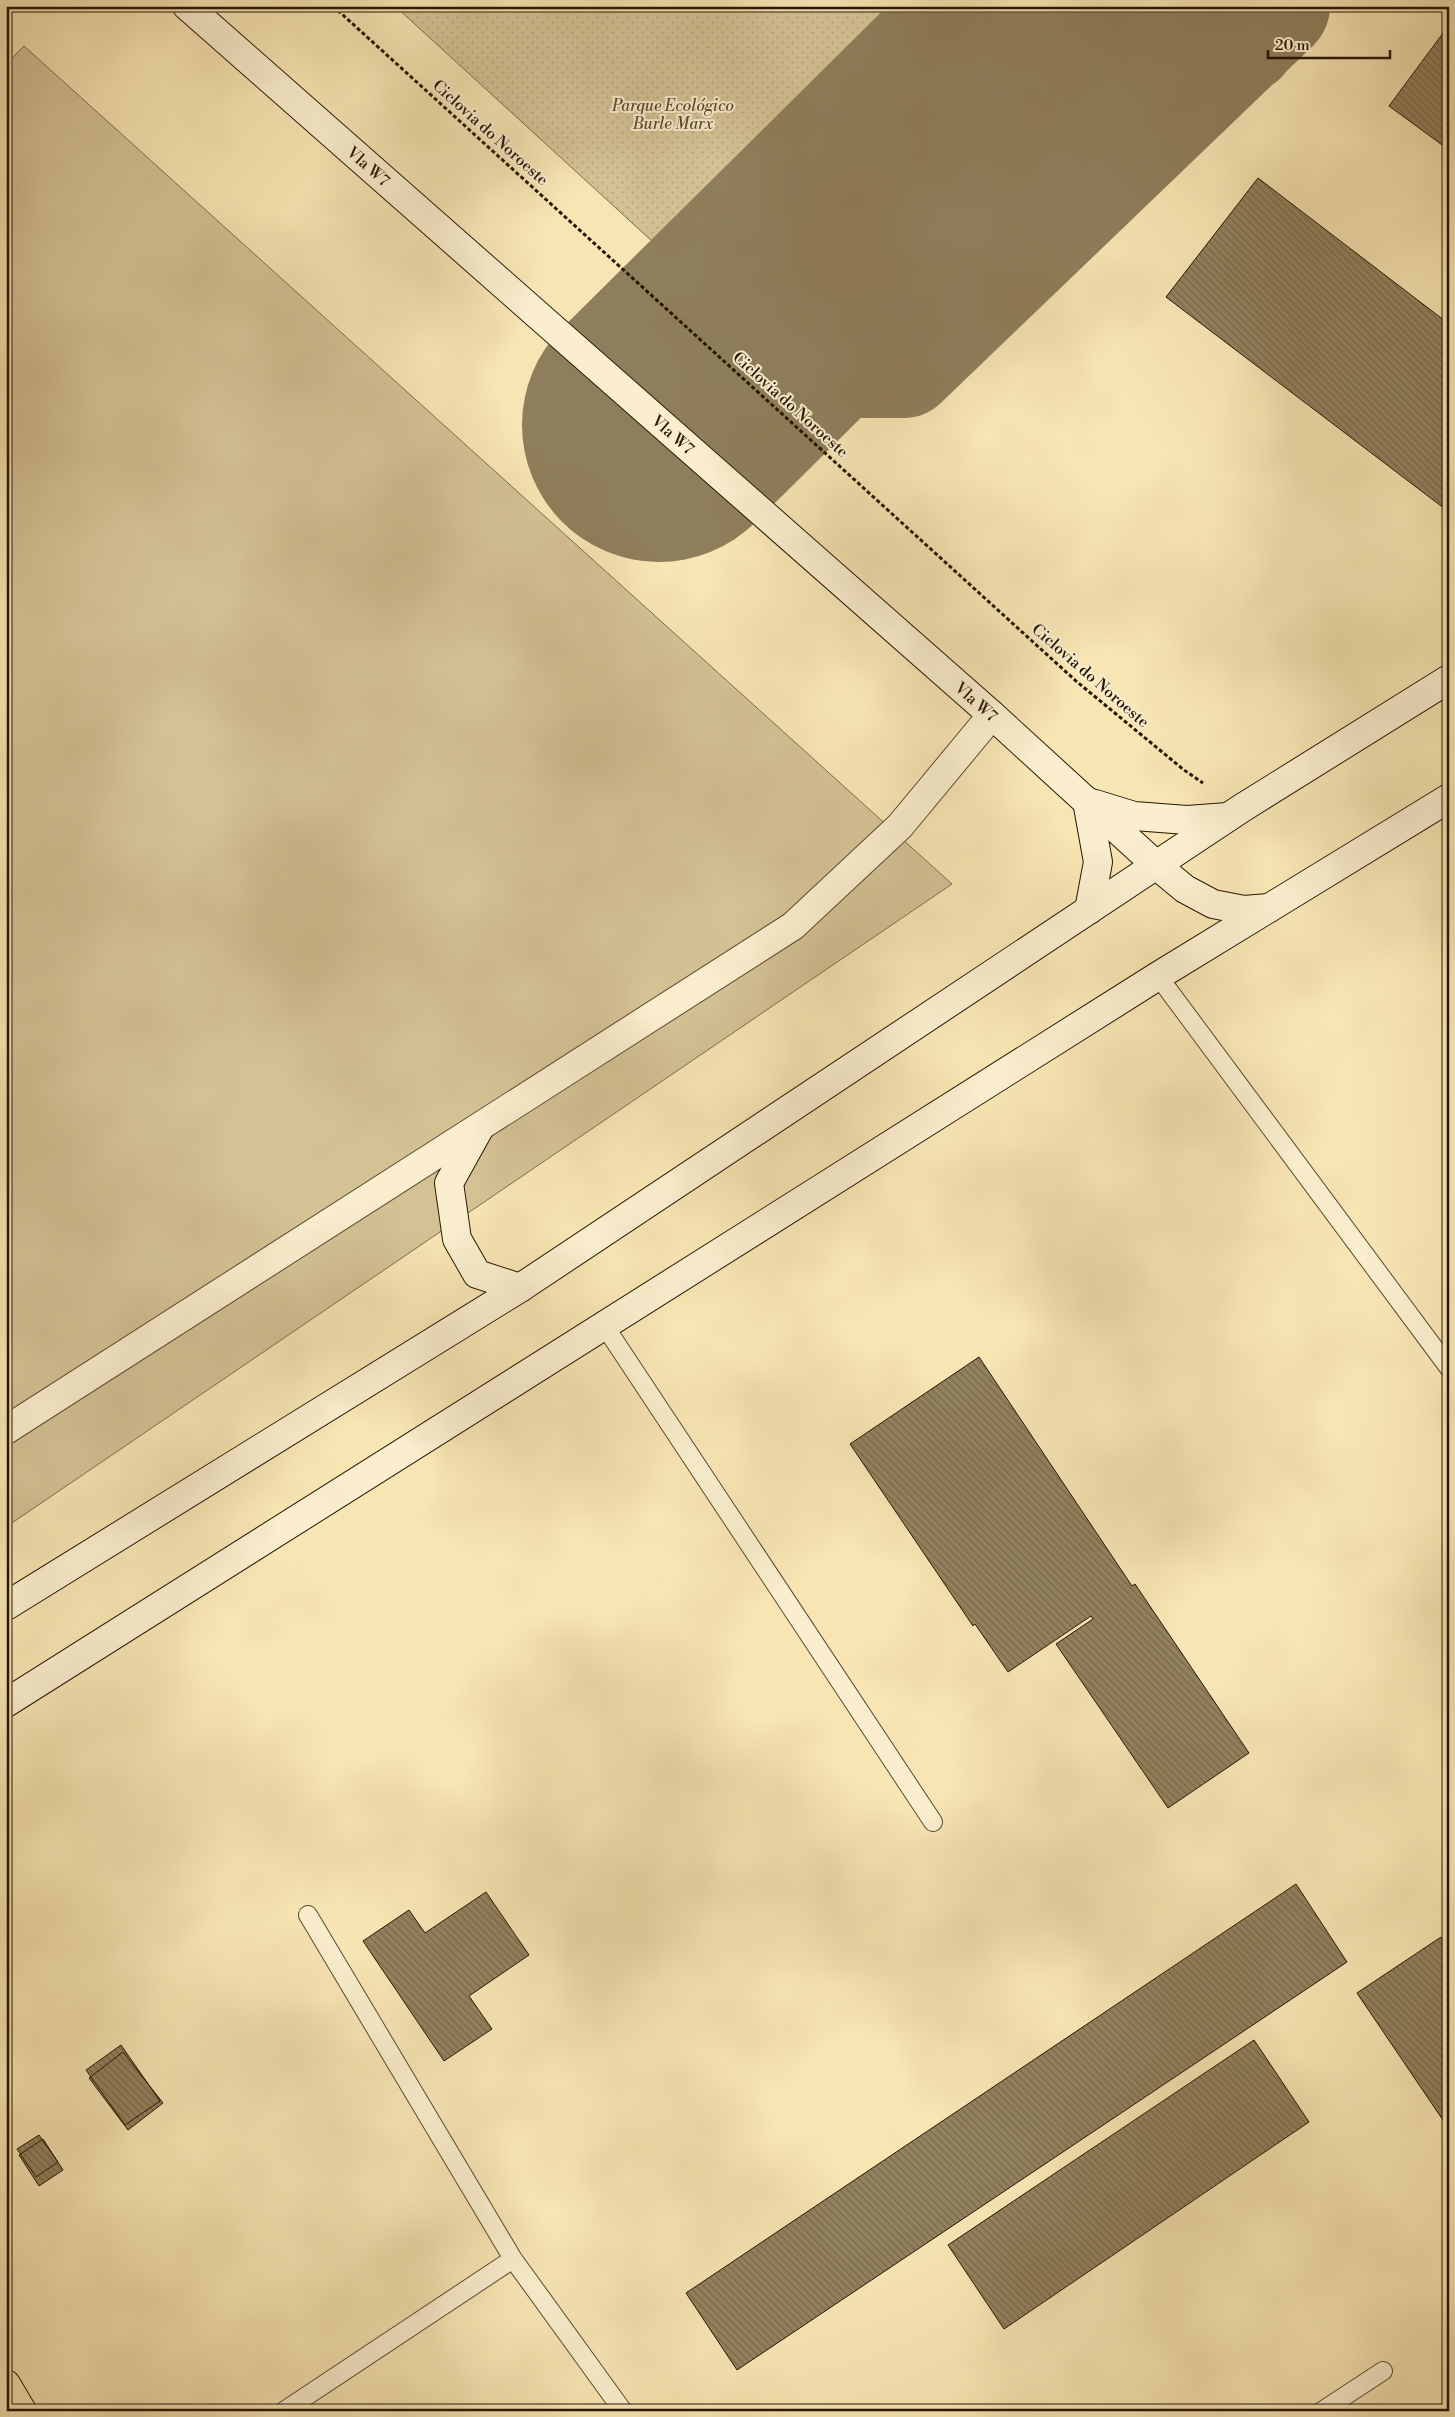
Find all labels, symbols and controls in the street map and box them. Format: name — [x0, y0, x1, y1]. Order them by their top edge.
scale bar — [1268, 28, 1390, 60]
text: 20 m — [1275, 36, 1310, 55]
street label: Ciclovia do Noroeste — [428, 75, 552, 190]
park label: Parque Ecológico Burle Marx — [611, 96, 734, 134]
street label: Vla W7 — [342, 142, 393, 191]
street label: Ciclovia do Noroeste — [728, 347, 852, 462]
street label: Vla W7 — [646, 410, 698, 459]
street label: Ciclovia do Noroeste — [1028, 619, 1153, 732]
street label: Vla W7 — [950, 677, 1001, 726]

